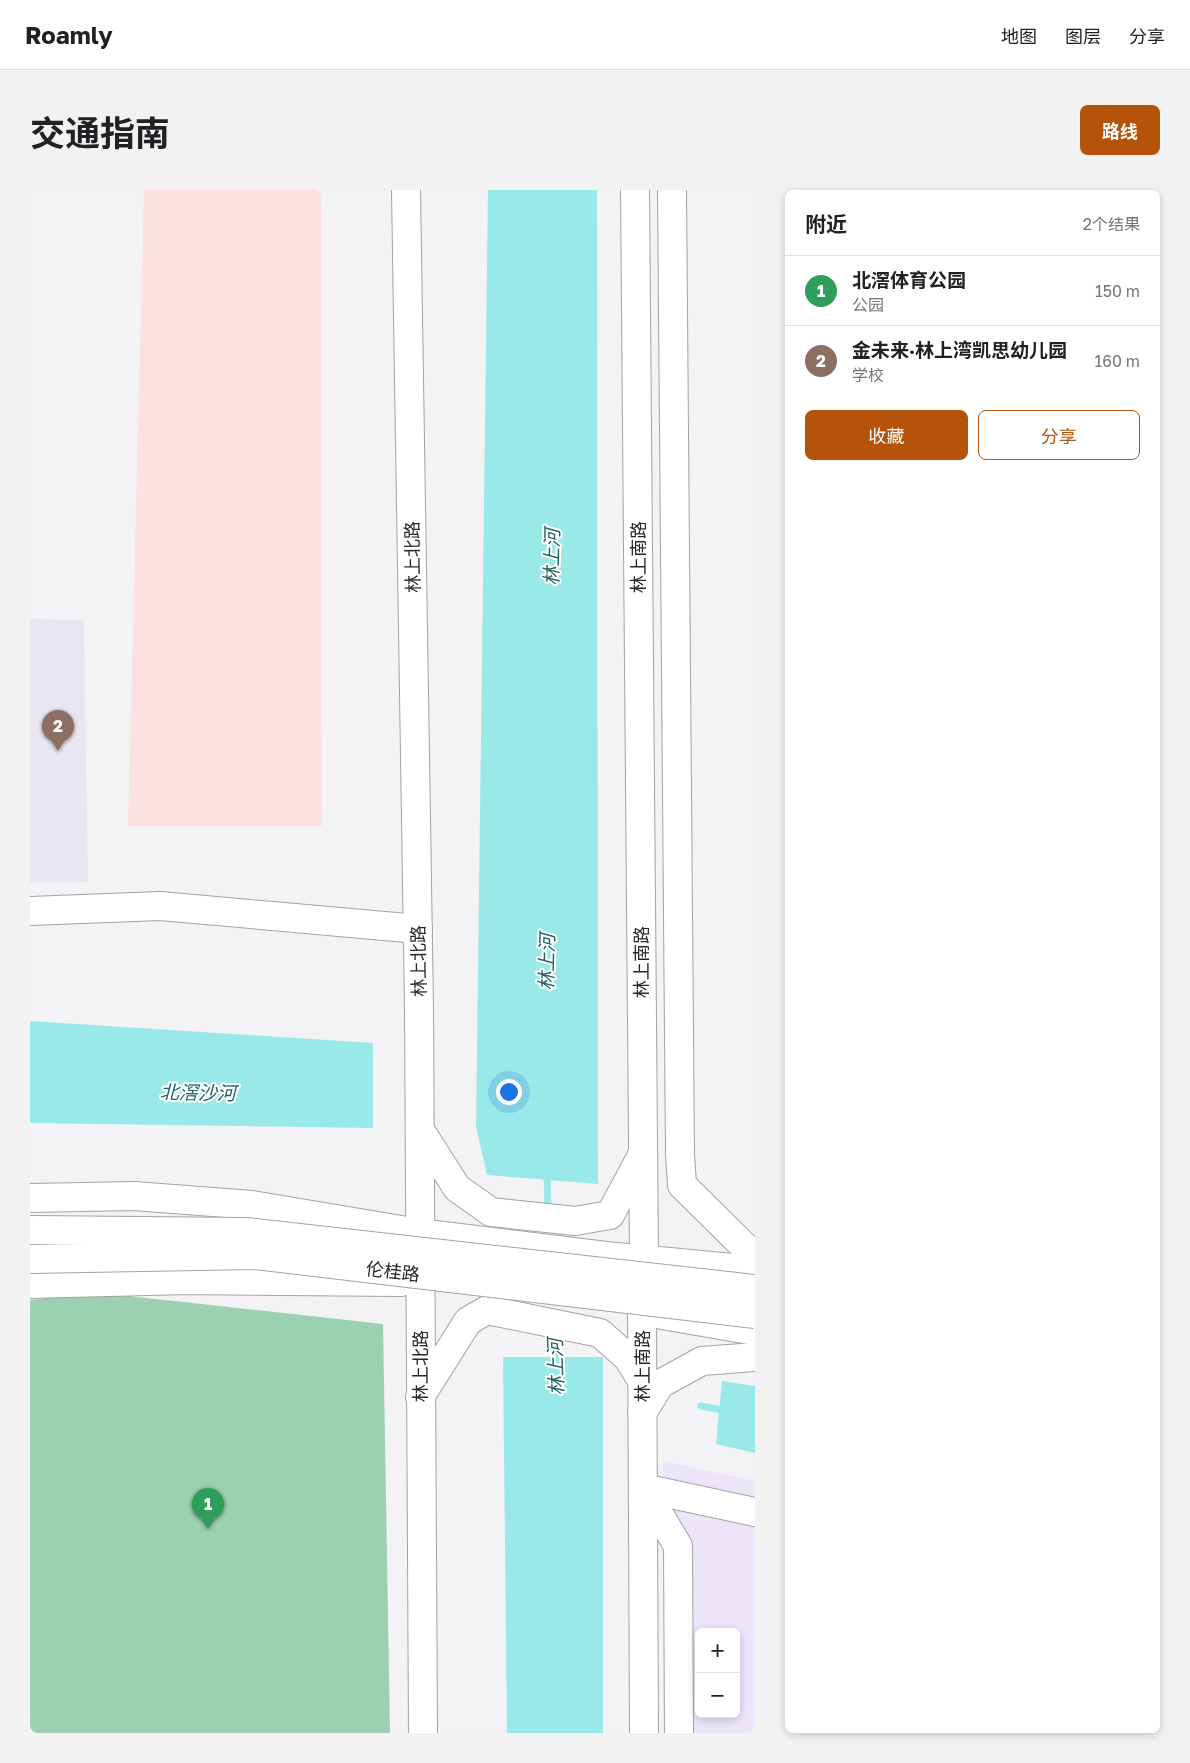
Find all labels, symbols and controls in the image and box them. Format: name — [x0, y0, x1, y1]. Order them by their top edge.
text: Roamly — [25, 20, 113, 49]
text: 地图 — [1001, 25, 1037, 47]
text: 图层 — [1065, 25, 1101, 47]
text: 分享 — [1129, 25, 1165, 47]
button: 路线 — [1080, 105, 1160, 155]
text: 交通指南 — [30, 112, 170, 154]
text: 附近 — [805, 211, 847, 237]
text: 2个结果 — [1083, 214, 1140, 234]
text: 北滘体育公园 — [852, 268, 966, 291]
text: 1 — [817, 281, 825, 301]
text: 150 m — [1095, 281, 1140, 301]
text: 公园 — [852, 295, 884, 315]
text: 金未来·林上湾凯思幼儿园 — [852, 338, 1067, 361]
text: 2 — [816, 351, 826, 371]
text: 160 m — [1094, 351, 1140, 371]
text: 学校 — [852, 365, 884, 385]
button: 收藏 — [805, 410, 968, 460]
button: 分享 — [978, 410, 1140, 460]
street label: 林上北路 — [400, 521, 424, 593]
street label: 林上南路 — [627, 521, 649, 593]
water label: 林上河 — [539, 524, 563, 586]
pin: 2 — [42, 710, 74, 751]
street label: 林上北路 — [406, 925, 430, 997]
street label: 林上南路 — [630, 926, 652, 998]
water label: 林上河 — [534, 929, 558, 991]
your location — [496, 1079, 522, 1105]
water label: 北滘沙河 — [160, 1080, 240, 1104]
street label: 伦桂路 — [365, 1257, 421, 1285]
street label: 林上北路 — [409, 1330, 431, 1402]
street label: 林上南路 — [631, 1330, 653, 1402]
water label: 林上河 — [542, 1334, 567, 1396]
pin: 1 — [192, 1488, 224, 1529]
map controls — [695, 1628, 740, 1718]
button: + — [695, 1628, 740, 1673]
button: − — [695, 1673, 740, 1718]

